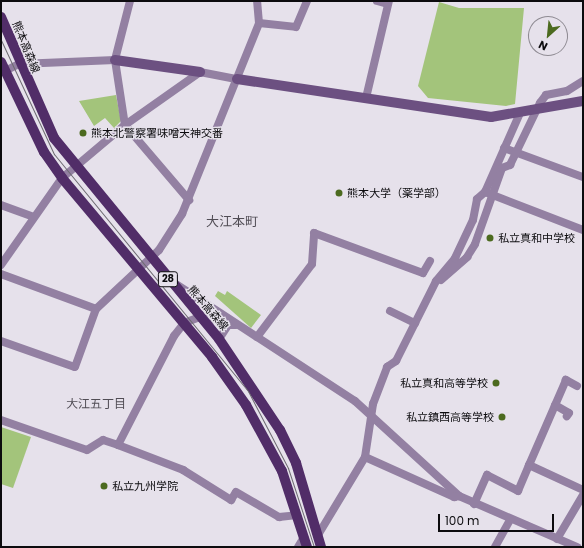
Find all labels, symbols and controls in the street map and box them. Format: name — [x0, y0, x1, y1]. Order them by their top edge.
north arrow — [528, 16, 568, 56]
street label: 熊本高森線 — [10, 19, 42, 75]
text: N — [536, 37, 550, 55]
place label: 熊本北警察署味噌天神交番 — [91, 126, 223, 140]
marker: 熊本北警察署味噌天神交番 — [78, 128, 88, 138]
place label: 熊本大学（薬学部） — [347, 186, 446, 200]
marker: 熊本大学（薬学部） — [334, 188, 344, 198]
district label: 大江本町 — [206, 214, 258, 230]
place label: 私立真和中学校 — [498, 231, 575, 245]
marker: 私立真和中学校 — [485, 233, 495, 243]
road number: 28 — [157, 271, 179, 287]
street label: 熊本高森線 — [185, 283, 231, 333]
place label: 私立真和高等学校 — [400, 376, 488, 390]
marker: 私立真和高等学校 — [491, 378, 501, 388]
district label: 大江五丁目 — [66, 397, 126, 411]
place label: 私立鎮西高等学校 — [406, 410, 494, 424]
marker: 私立鎮西高等学校 — [497, 412, 507, 422]
place label: 私立九州学院 — [112, 479, 178, 493]
marker: 私立九州学院 — [99, 481, 109, 491]
scale bar — [440, 506, 556, 532]
text: 100 m — [445, 512, 479, 529]

